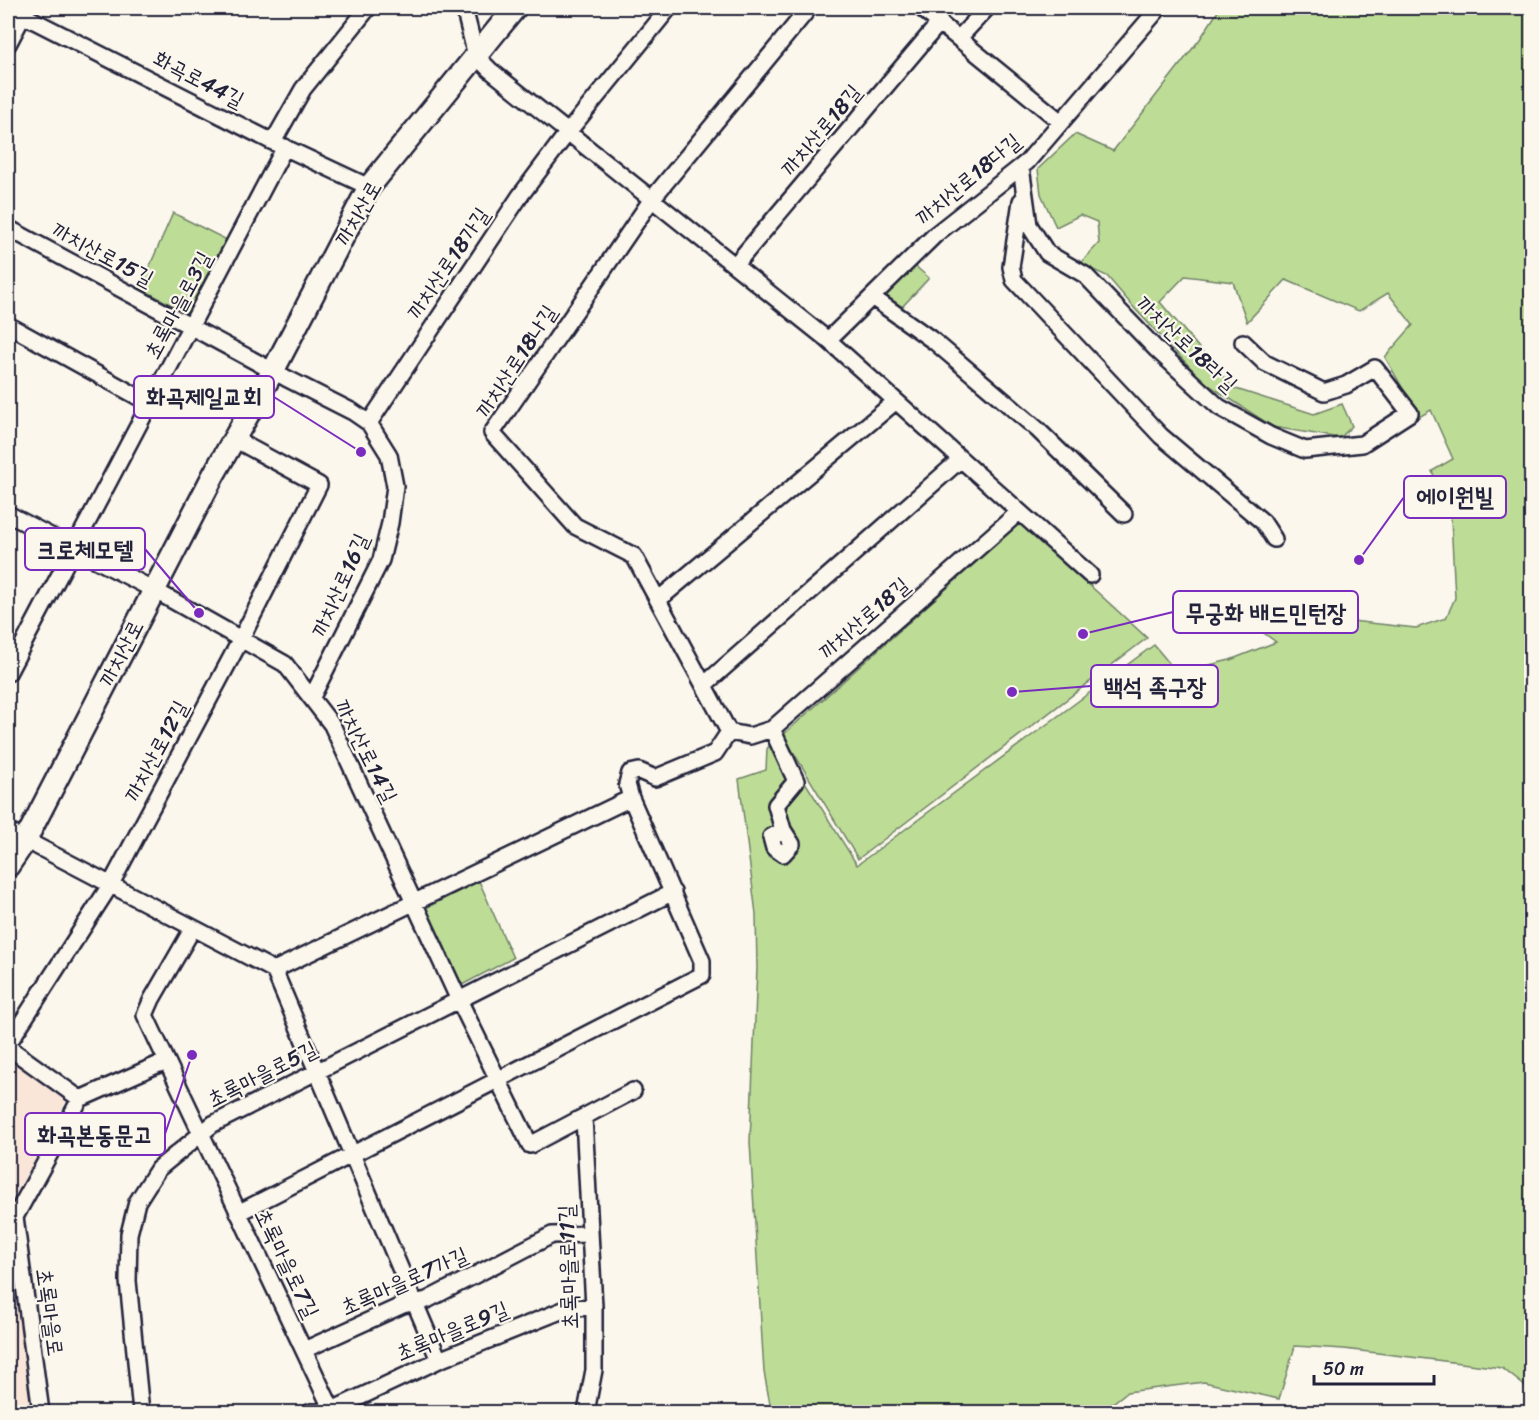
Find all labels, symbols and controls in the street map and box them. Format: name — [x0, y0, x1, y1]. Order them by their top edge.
street label: 화곡로44길 — [146, 39, 252, 119]
street label: 까치산로18길 — [770, 75, 872, 185]
street label: 까치산로18다길 — [906, 122, 1030, 235]
street label: 까치산로 — [323, 173, 393, 253]
street label: 까치산로18가길 — [396, 198, 500, 327]
street label: 까치산로15길 — [45, 211, 162, 298]
street label: 초록마을로3길 — [133, 243, 223, 366]
street label: 까치산로18라길 — [1127, 286, 1248, 402]
street label: 까치산로18나길 — [465, 296, 568, 426]
callout: 화곡제일교회 — [134, 376, 274, 418]
text: 화곡제일교회 — [146, 376, 262, 418]
callout: 에이원빌 — [1404, 476, 1506, 518]
text: 에이원빌 — [1416, 476, 1494, 518]
street label: 까치산로16길 — [300, 526, 380, 643]
callout: 크로체모텔 — [25, 528, 145, 570]
text: 크로체모텔 — [37, 529, 134, 571]
street label: 까치산로18길 — [809, 567, 919, 669]
callout: 무궁화 배드민턴장 — [1173, 591, 1358, 633]
text: 무궁화 배드민턴장 — [1186, 592, 1347, 634]
street label: 까치산로 — [88, 613, 154, 693]
callout: 백석 족구장 — [1091, 665, 1218, 707]
text: 백석 족구장 — [1104, 666, 1207, 708]
street label: 까치산로14길 — [323, 692, 409, 810]
street label: 까치산로12길 — [113, 693, 199, 809]
street label: 초록마을로5길 — [200, 1029, 324, 1119]
callout: 화곡본동문고 — [25, 1113, 165, 1155]
text: 화곡본동문고 — [37, 1114, 153, 1156]
street label: 초록마을로7길 — [243, 1201, 331, 1325]
street label: 초록마을로11길 — [546, 1204, 590, 1330]
street label: 초록마을로7가길 — [334, 1235, 475, 1327]
street label: 초록마을로 — [25, 1265, 75, 1359]
street label: 초록마을로9길 — [389, 1290, 515, 1372]
scale bar — [1314, 1348, 1434, 1386]
text: 50 m — [1323, 1353, 1364, 1385]

